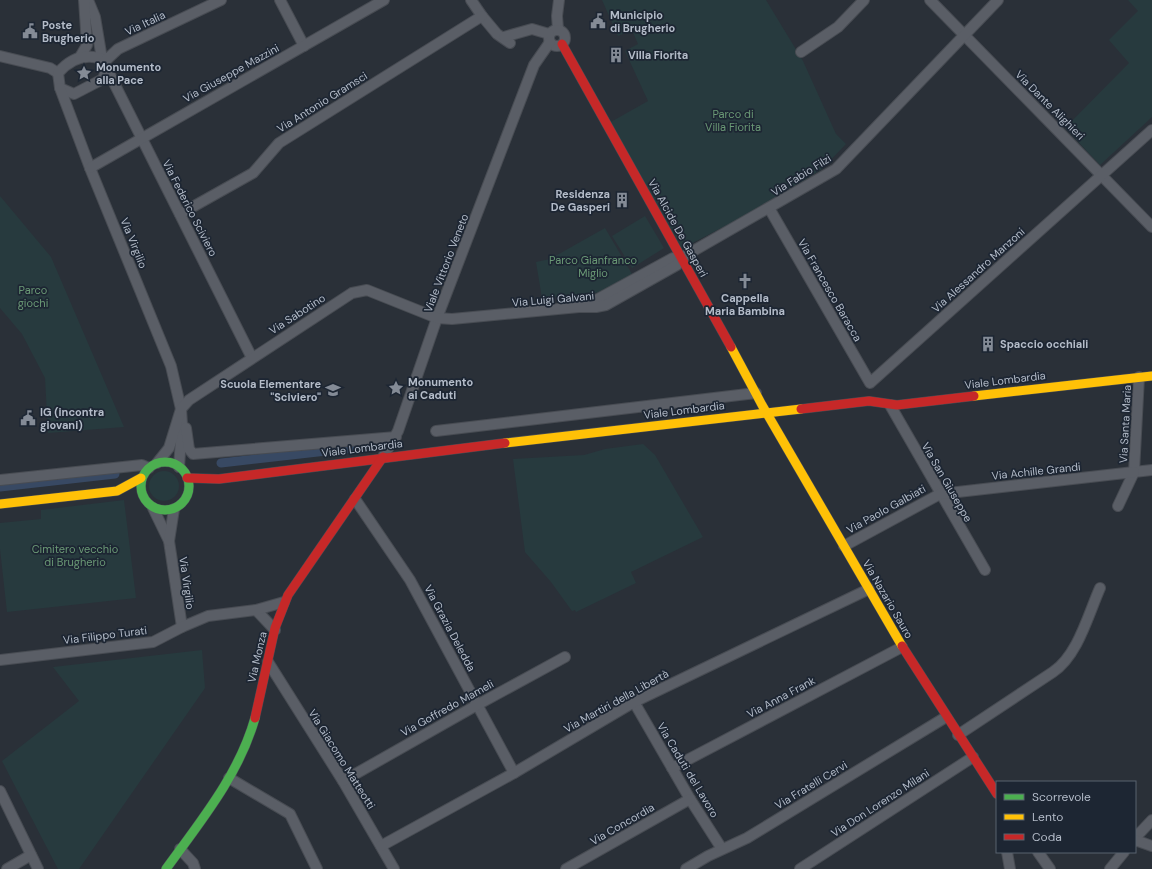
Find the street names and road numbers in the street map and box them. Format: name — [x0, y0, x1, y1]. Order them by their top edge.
street label: Via Italia — [123, 8, 167, 38]
street label: Via Giuseppe Mazzini — [180, 41, 282, 105]
street label: Via Dante Alighieri — [1012, 67, 1088, 143]
street label: Via Antonio Gramsci — [274, 68, 370, 136]
street label: Via Fabio Filzi — [768, 151, 834, 199]
street label: Via Federico Sciviero — [160, 157, 220, 259]
street label: Via Alcide De Gasperi — [645, 176, 711, 280]
street label: Viale Vittorio Veneto — [421, 212, 471, 314]
street label: Via Virgilio — [118, 216, 150, 270]
street label: Via Alessandro Manzoni — [929, 224, 1027, 316]
street label: Via Francesco Baracca — [795, 236, 865, 344]
street label: Via Luigi Galvani — [511, 288, 595, 310]
street label: Via Sabotino — [266, 291, 328, 337]
street label: Viale Lombardia — [964, 368, 1046, 392]
street label: Via Santa Maria — [1116, 384, 1134, 464]
street label: Viale Lombardia — [643, 398, 725, 422]
street label: Viale Lombardia — [321, 436, 403, 460]
street label: Via San Giuseppe — [919, 440, 975, 524]
street label: Via Achille Grandi — [991, 459, 1081, 483]
street label: Via Paolo Galbiati — [844, 481, 928, 537]
street label: Via Virgilio — [176, 556, 198, 610]
street label: Via Nazario Sauro — [860, 557, 916, 641]
street label: Via Grazia Deledda — [421, 582, 479, 674]
street label: Via Filippo Turati — [62, 623, 148, 647]
street label: Via Monza — [244, 630, 270, 684]
street label: Via Martiri della Libertà — [561, 666, 671, 736]
street label: Via Anna Frank — [744, 673, 818, 721]
street label: Via Goffredo Mameli — [398, 677, 496, 739]
street label: Via Giacomo Matteotti — [306, 706, 378, 812]
street label: Via Caduti del Lavoro — [654, 720, 722, 820]
street label: Via Fratelli Cervi — [772, 758, 850, 812]
street label: Via Don Lorenzo Milani — [828, 766, 932, 840]
street label: Via Concordia — [587, 800, 657, 848]

